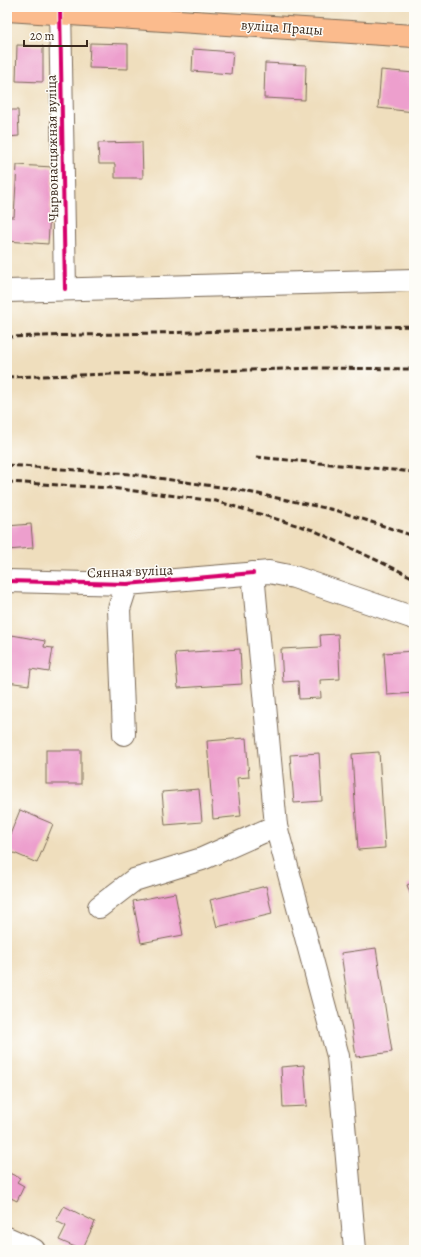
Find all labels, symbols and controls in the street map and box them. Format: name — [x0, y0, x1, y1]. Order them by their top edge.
street label: вуліца Працы — [241, 15, 323, 40]
scale bar — [24, 22, 87, 48]
text: 20 m — [30, 28, 54, 44]
street label: Чырвонасцяжная вуліца — [42, 74, 63, 221]
street label: Сянная вуліца — [87, 560, 174, 582]

